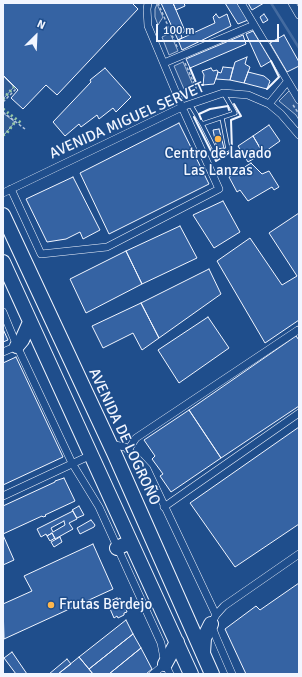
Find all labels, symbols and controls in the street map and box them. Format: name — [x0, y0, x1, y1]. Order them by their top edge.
north arrow — [16, 16, 56, 56]
scale bar — [158, 16, 281, 42]
text: N — [35, 17, 47, 32]
text: 100 m — [163, 23, 195, 38]
street label: AVENIDA MIGUEL SERVET — [47, 79, 207, 163]
marker: Centro de lavado Las Lanzas — [213, 134, 223, 144]
place label: Centro de lavado Las Lanzas — [165, 145, 271, 180]
street label: AVENIDA DE LOGROÑO — [84, 366, 164, 508]
place label: Frutas Berdejo — [59, 596, 152, 614]
marker: Frutas Berdejo — [46, 600, 56, 610]

